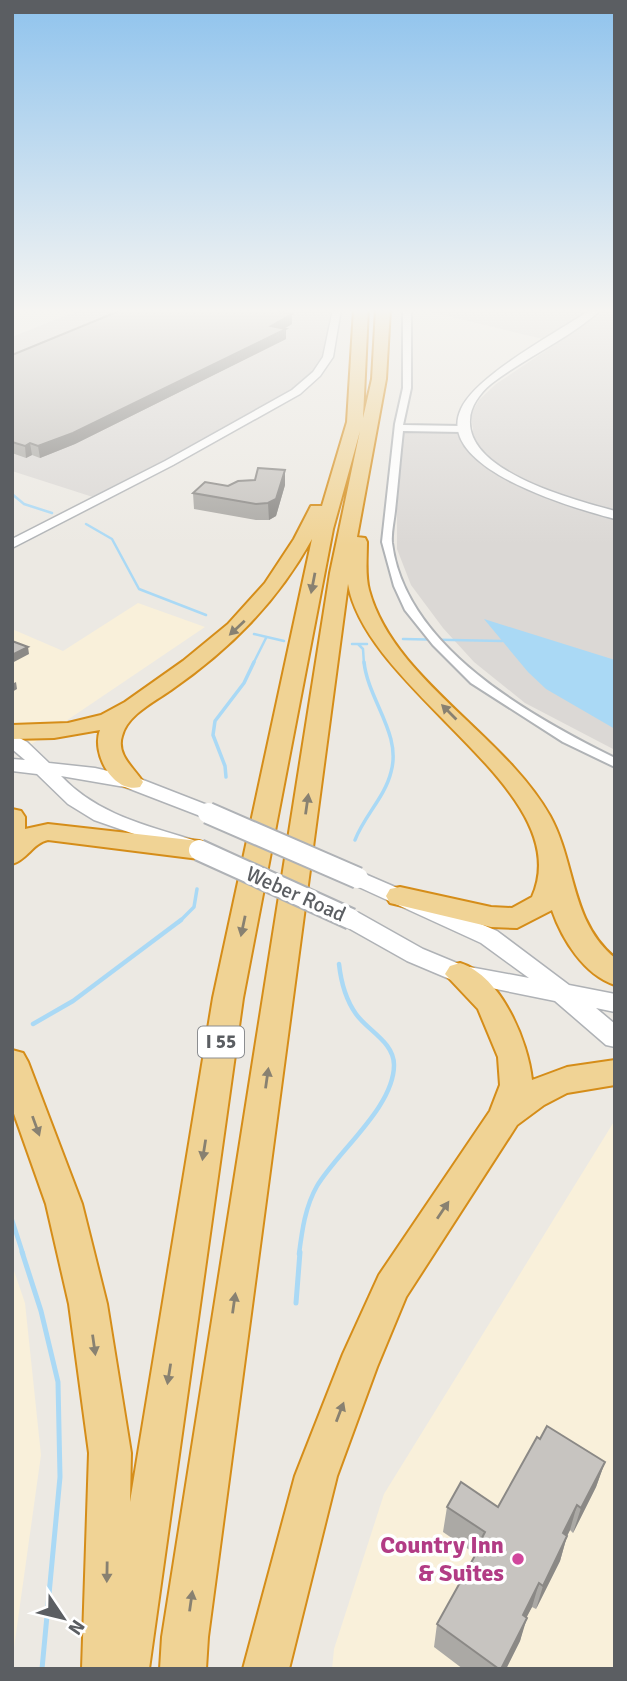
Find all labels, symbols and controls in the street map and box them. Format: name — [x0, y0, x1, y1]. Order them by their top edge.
one-way arrow — [308, 572, 319, 594]
one-way arrow — [228, 620, 246, 636]
one-way arrow — [440, 704, 457, 721]
one-way arrow — [301, 793, 312, 815]
street label: Weber Road — [242, 860, 350, 928]
one-way arrow — [238, 915, 249, 937]
road number: I 55 — [198, 1026, 244, 1058]
one-way arrow — [262, 1067, 273, 1089]
one-way arrow — [31, 1116, 42, 1137]
one-way arrow — [198, 1139, 209, 1161]
one-way arrow — [436, 1201, 450, 1219]
one-way arrow — [229, 1292, 240, 1314]
one-way arrow — [89, 1334, 100, 1356]
one-way arrow — [164, 1363, 175, 1385]
one-way arrow — [335, 1401, 346, 1422]
place label: Country Inn & Suites — [380, 1530, 504, 1588]
marker: Country Inn & Suites — [510, 1551, 526, 1567]
one-way arrow — [101, 1561, 113, 1583]
north arrow — [28, 1583, 98, 1653]
one-way arrow — [185, 1590, 196, 1612]
text: N — [62, 1615, 90, 1639]

